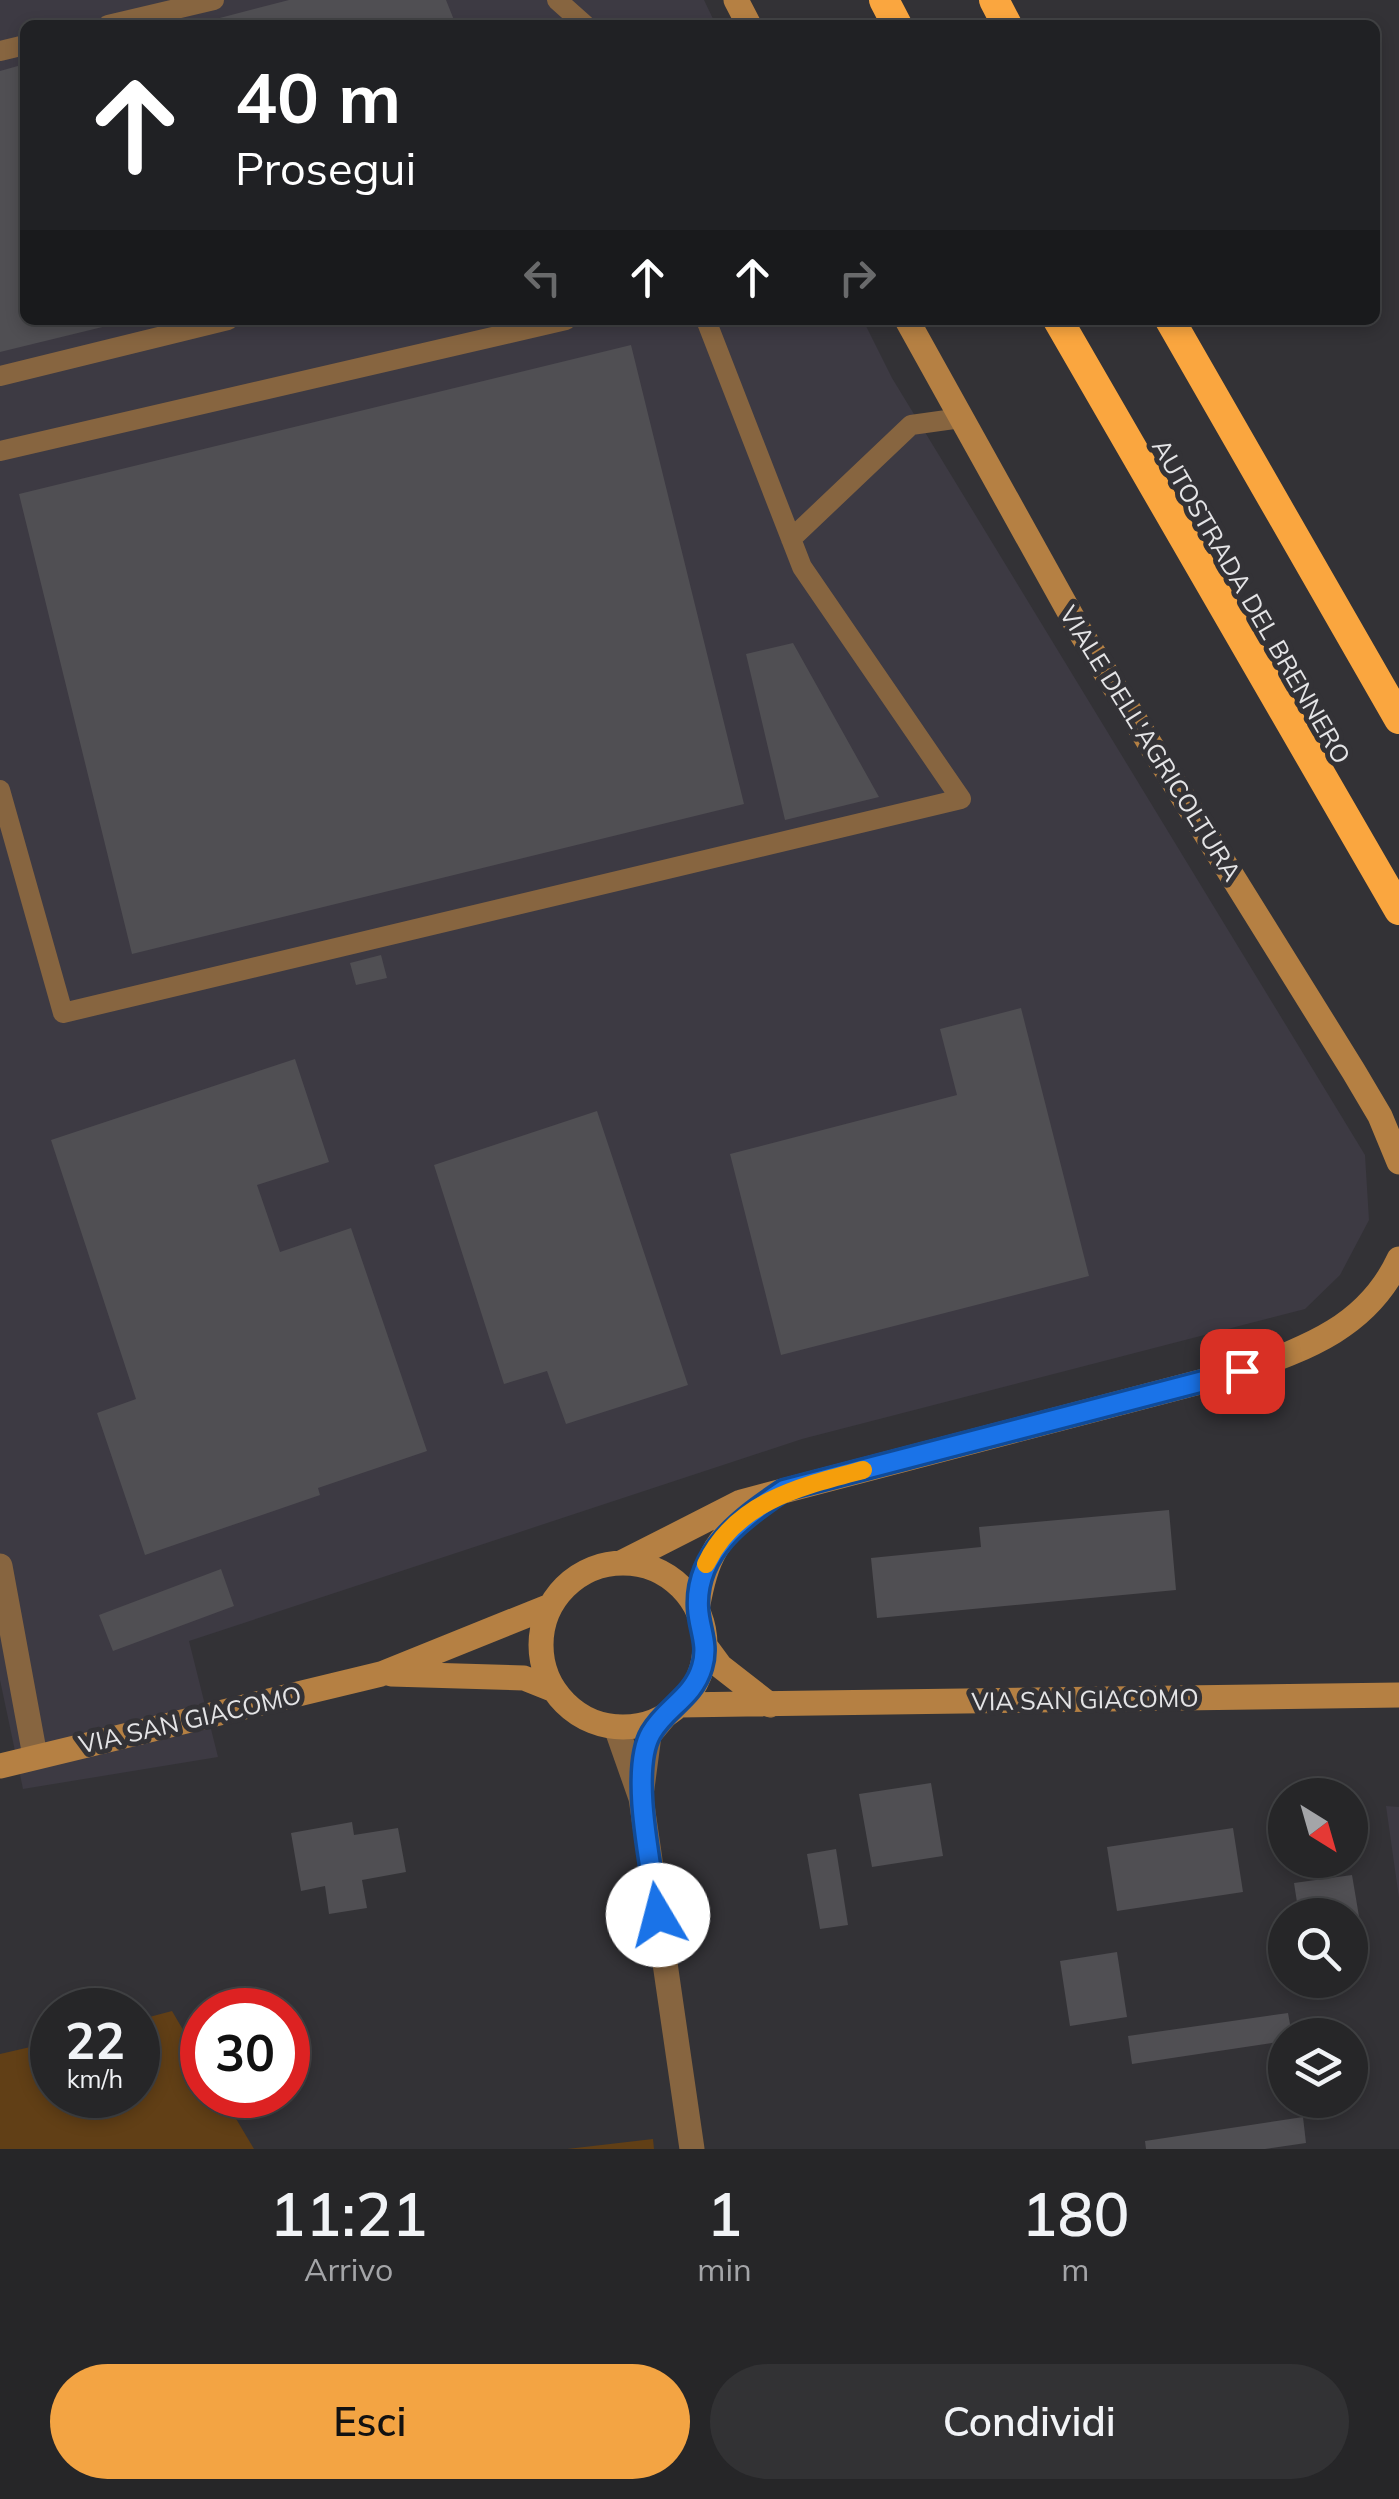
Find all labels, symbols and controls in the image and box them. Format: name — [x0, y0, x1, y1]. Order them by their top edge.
text: 40 m — [235, 53, 401, 141]
icon: ahead — [70, 60, 200, 190]
text: Prosegui — [235, 140, 416, 196]
icon: left — [515, 250, 570, 305]
icon: ahead — [620, 250, 675, 305]
icon: ahead — [725, 250, 780, 305]
icon: right — [830, 250, 885, 305]
street label: AUTOSTRADA DEL BRENNERO — [1146, 433, 1358, 769]
street label: VIALE DELL'AGRICOLTURA — [1053, 600, 1249, 886]
pin — [1200, 1329, 1285, 1414]
icon: arrive — [1215, 1344, 1270, 1399]
street label: VIA SAN GIACOMO — [76, 1678, 304, 1760]
street label: VIA SAN GIACOMO — [971, 1682, 1199, 1716]
north arrow — [1268, 1778, 1368, 1878]
map controls — [1268, 1778, 1368, 2118]
position arrow — [606, 1863, 710, 1967]
button: search — [1268, 1898, 1368, 1998]
speed limit sign: 30 — [180, 1988, 310, 2118]
text: 22 — [65, 2009, 125, 2072]
button: layers — [1268, 2018, 1368, 2118]
text: km/h — [67, 2063, 123, 2094]
text: 11:21 — [270, 2176, 428, 2251]
text: 1 — [707, 2176, 743, 2251]
text: 180 — [1021, 2176, 1129, 2251]
text: Arrivo — [304, 2249, 393, 2289]
text: min — [697, 2249, 752, 2289]
text: m — [1061, 2249, 1089, 2289]
button: Esci — [50, 2364, 690, 2479]
button: Condividi — [710, 2364, 1349, 2479]

